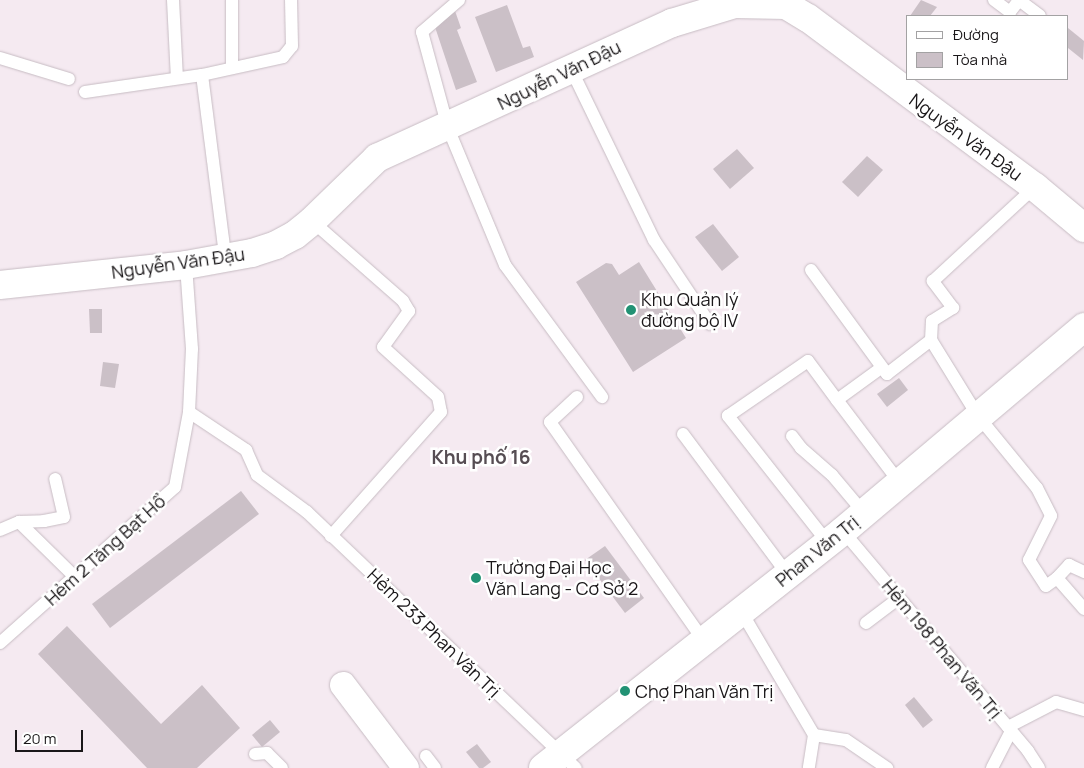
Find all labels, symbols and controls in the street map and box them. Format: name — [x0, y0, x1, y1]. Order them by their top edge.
legend — [906, 15, 1069, 80]
text: Đường — [953, 24, 999, 45]
street label: Nguyễn Văn Đậu — [494, 36, 624, 114]
text: Tòa nhà — [953, 49, 1007, 70]
street label: Nguyễn Văn Đậu — [905, 89, 1027, 185]
street label: Nguyễn Văn Đậu — [110, 243, 246, 283]
place label: Khu Quản lý đường bộ IV — [641, 289, 738, 332]
marker: Khu Quản lý đường bộ IV — [625, 304, 637, 316]
district label: Khu phố 16 — [431, 447, 531, 469]
street label: Hẻm 2 Tăng Bạt Hổ — [40, 490, 170, 610]
street label: Phan Văn Trị — [771, 511, 863, 591]
place label: Trường Đại Học Văn Lang - Cơ Sở 2 — [486, 557, 638, 600]
street label: Hẻm 233 Phan Văn Trị — [363, 564, 505, 702]
marker: Trường Đại Học Văn Lang - Cơ Sở 2 — [470, 572, 482, 584]
street label: Hẻm 198 Phan Văn Trị — [878, 575, 1006, 723]
place label: Chợ Phan Văn Trị — [635, 680, 774, 702]
marker: Chợ Phan Văn Trị — [619, 685, 631, 697]
scale bar — [18, 720, 85, 752]
text: 20 m — [23, 728, 56, 749]

